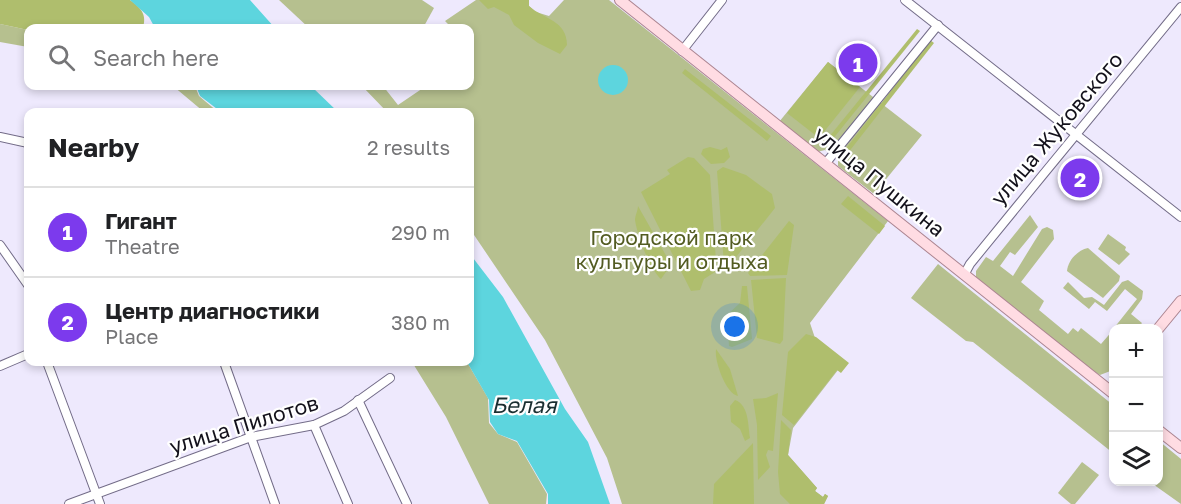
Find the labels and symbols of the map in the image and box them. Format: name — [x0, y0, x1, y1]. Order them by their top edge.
pin: 1 — [838, 40, 878, 86]
street label: улица Жуковского — [985, 47, 1128, 210]
street label: улица Пушкина — [809, 121, 950, 242]
pin: 2 — [1060, 156, 1100, 201]
park label: Городской парк культуры и отдыха — [576, 224, 769, 274]
your location — [720, 312, 749, 341]
street label: улица Пилотов — [166, 389, 321, 459]
water label: Белая — [491, 391, 558, 418]

